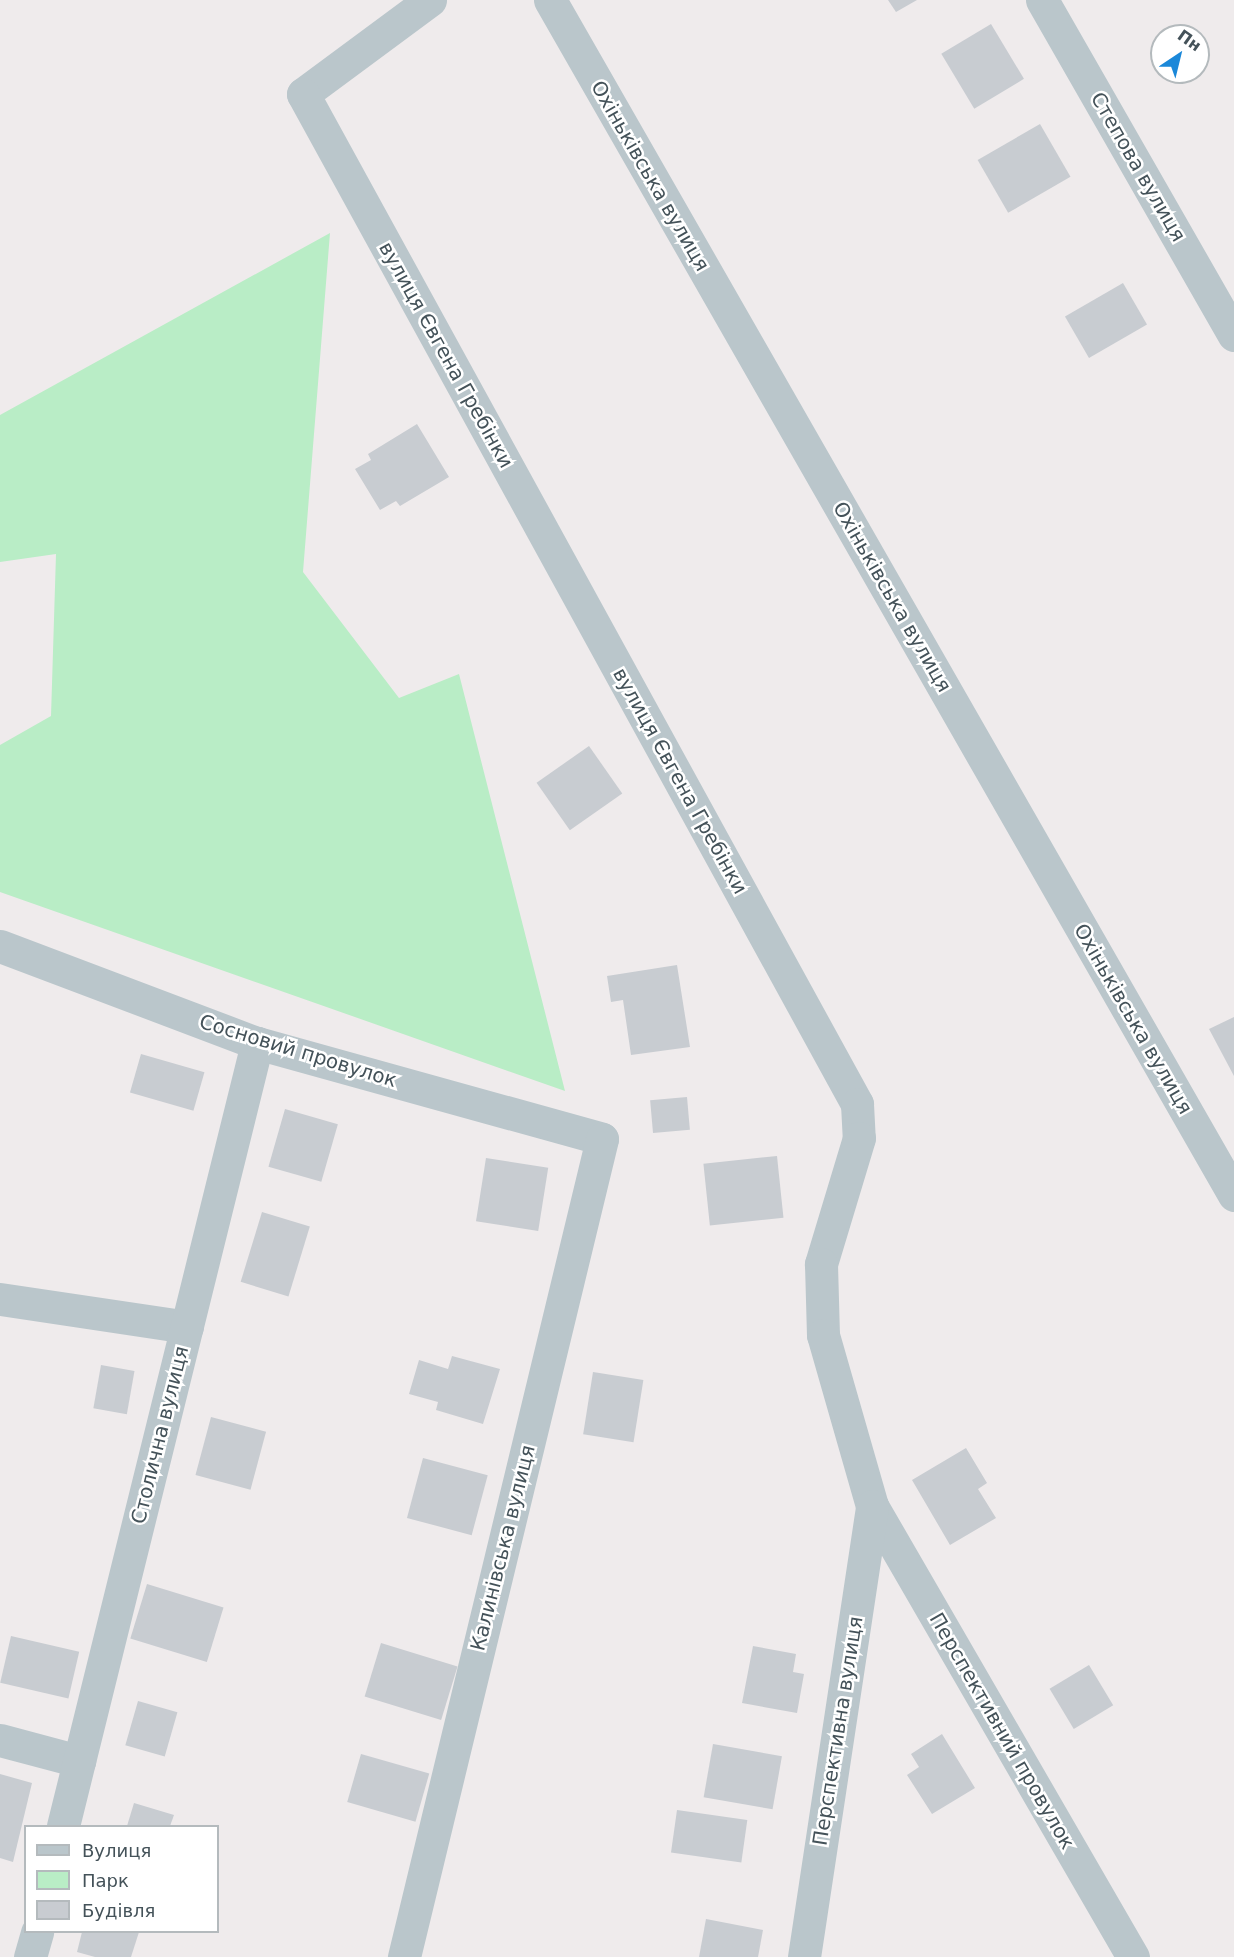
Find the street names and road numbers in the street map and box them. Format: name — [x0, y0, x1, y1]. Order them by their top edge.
street label: Охіньківська вулиця — [586, 76, 714, 276]
street label: Степова вулиця — [1085, 88, 1191, 246]
street label: вулиця Євгена Гребінки — [374, 238, 518, 472]
street label: Охіньківська вулиця — [828, 497, 956, 697]
street label: вулиця Євгена Гребінки — [608, 664, 752, 898]
street label: Охіньківська вулиця — [1069, 919, 1197, 1119]
street label: Сосновий провулок — [196, 1010, 400, 1092]
street label: Столична вулиця — [126, 1344, 194, 1526]
street label: Калинівська вулиця — [466, 1443, 540, 1653]
street label: Перспективний провулок — [924, 1608, 1080, 1854]
street label: Перспективна вулиця — [808, 1615, 868, 1847]

